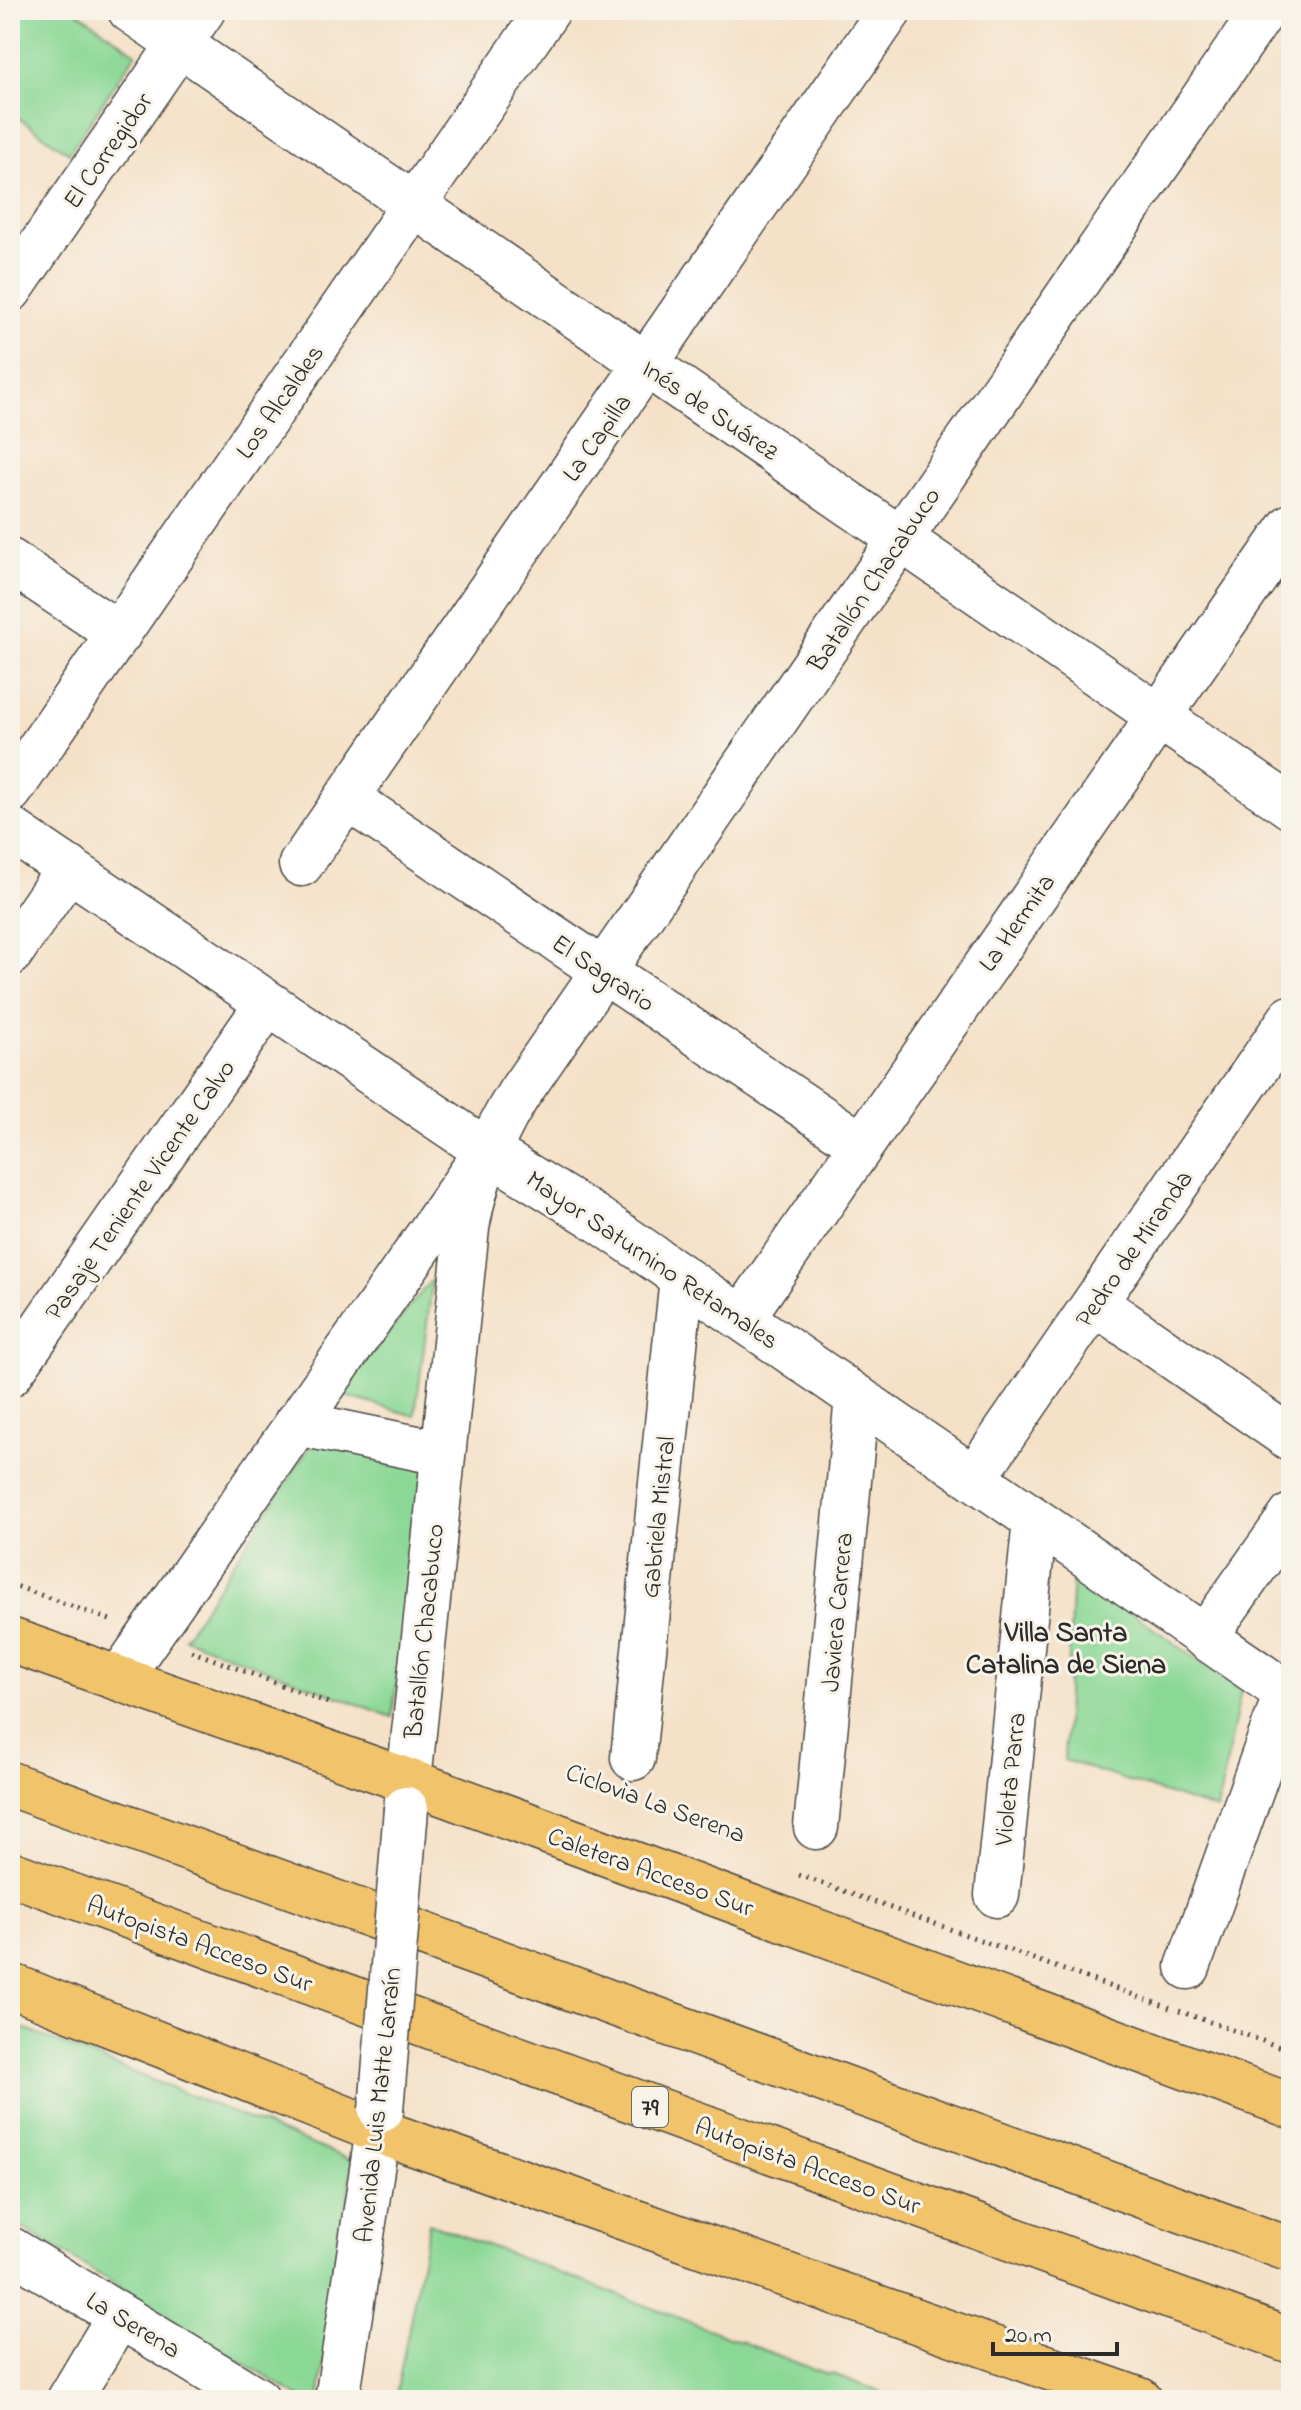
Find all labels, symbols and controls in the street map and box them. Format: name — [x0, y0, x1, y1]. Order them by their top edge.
street label: El Corregidor — [55, 85, 164, 218]
street label: Los Alcaldes — [228, 337, 335, 468]
street label: Inés de Suárez — [633, 351, 786, 472]
street label: La Capilla — [554, 387, 643, 491]
street label: Batallón Chacabuco — [799, 481, 952, 682]
street label: La Hermita — [971, 867, 1066, 981]
street label: El Sagrario — [543, 926, 662, 1023]
street label: Pasaje Teniente Vicente Calvo — [37, 1052, 246, 1329]
street label: Mayor Saturnino Retamales — [517, 1162, 786, 1361]
street label: Pedro de Miranda — [1067, 1163, 1204, 1336]
street label: Gabriela Mistral — [633, 1435, 687, 1600]
street label: Batallón Chacabuco — [396, 1522, 456, 1742]
street label: Javiera Carrera — [813, 1531, 865, 1694]
district label: Villa Santa Catalina de Siena — [966, 1614, 1166, 1687]
street label: Violeta Parra — [986, 1711, 1038, 1849]
street label: Ciclovìa La Serena — [560, 1755, 750, 1855]
street label: Caletera Acceso Sur — [542, 1819, 759, 1929]
street label: Autopista Acceso Sur — [81, 1887, 318, 2005]
street label: Avenida Luis Matte Larraín — [347, 1966, 413, 2245]
road number: 79 — [632, 2087, 668, 2127]
street label: Autopista Acceso Sur — [689, 2109, 926, 2227]
street label: La Serena — [78, 2283, 187, 2370]
scale bar — [993, 2306, 1117, 2356]
text: 20 m — [1005, 2319, 1052, 2354]

